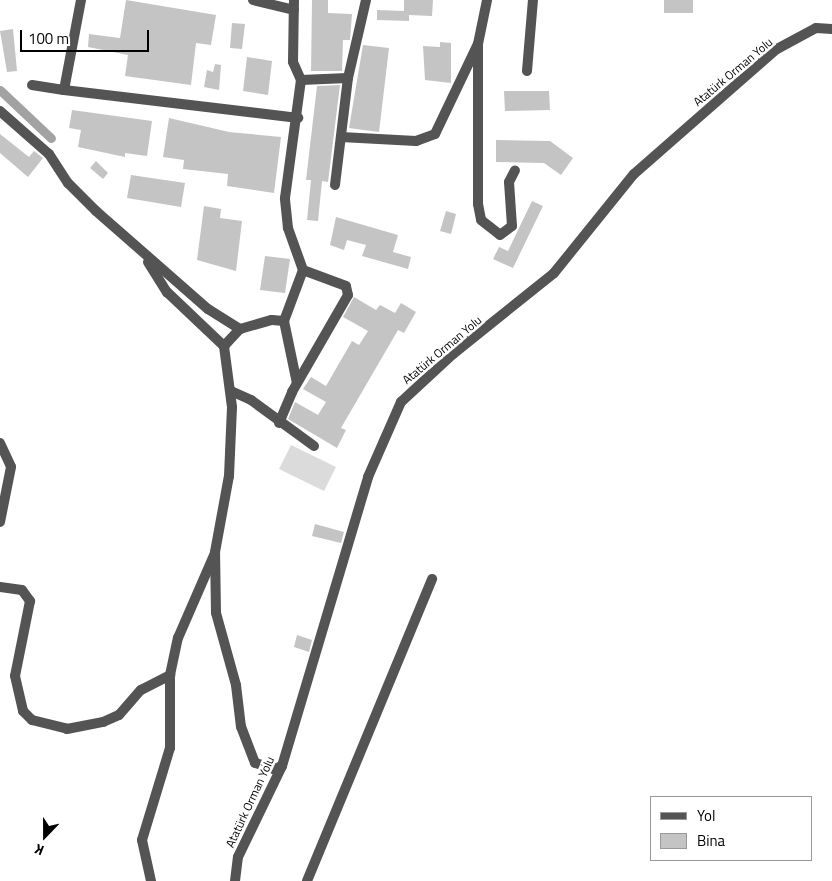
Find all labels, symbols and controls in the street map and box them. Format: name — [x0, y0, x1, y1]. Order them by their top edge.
scale bar — [22, 20, 151, 52]
text: 100 m — [28, 27, 69, 50]
street label: Atatürk Orman Yolu — [691, 35, 775, 109]
street label: Atatürk Orman Yolu — [400, 313, 484, 387]
street label: Atatürk Orman Yolu — [223, 754, 277, 850]
legend — [650, 796, 812, 861]
text: Yol — [697, 804, 715, 827]
north arrow — [20, 811, 70, 861]
text: Bina — [697, 829, 725, 852]
text: K — [31, 839, 47, 862]

